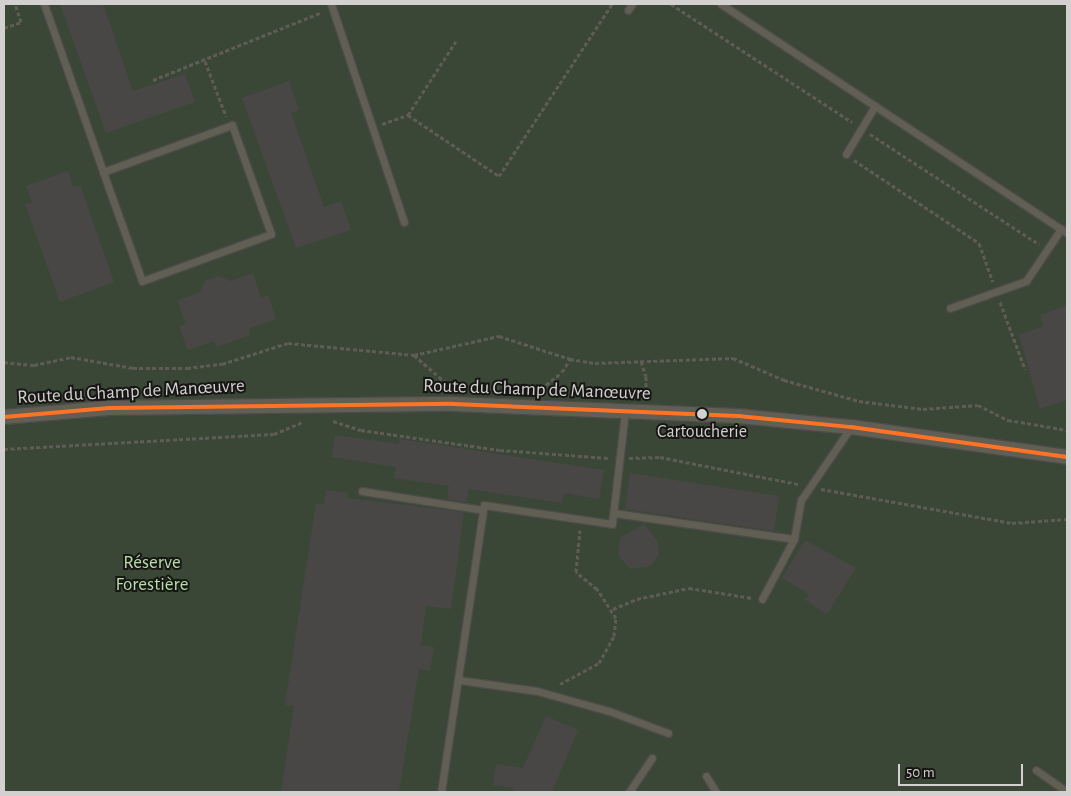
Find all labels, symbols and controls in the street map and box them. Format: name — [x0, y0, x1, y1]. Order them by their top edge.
street label: Route du Champ de Manœuvre — [17, 375, 245, 409]
street label: Route du Champ de Manœuvre — [423, 375, 651, 405]
marker: Cartoucherie — [697, 409, 707, 419]
place label: Cartoucherie — [657, 421, 747, 443]
park label: Réserve Forestière — [116, 552, 188, 596]
scale bar — [901, 754, 1026, 786]
text: 50 m — [906, 765, 935, 780]

